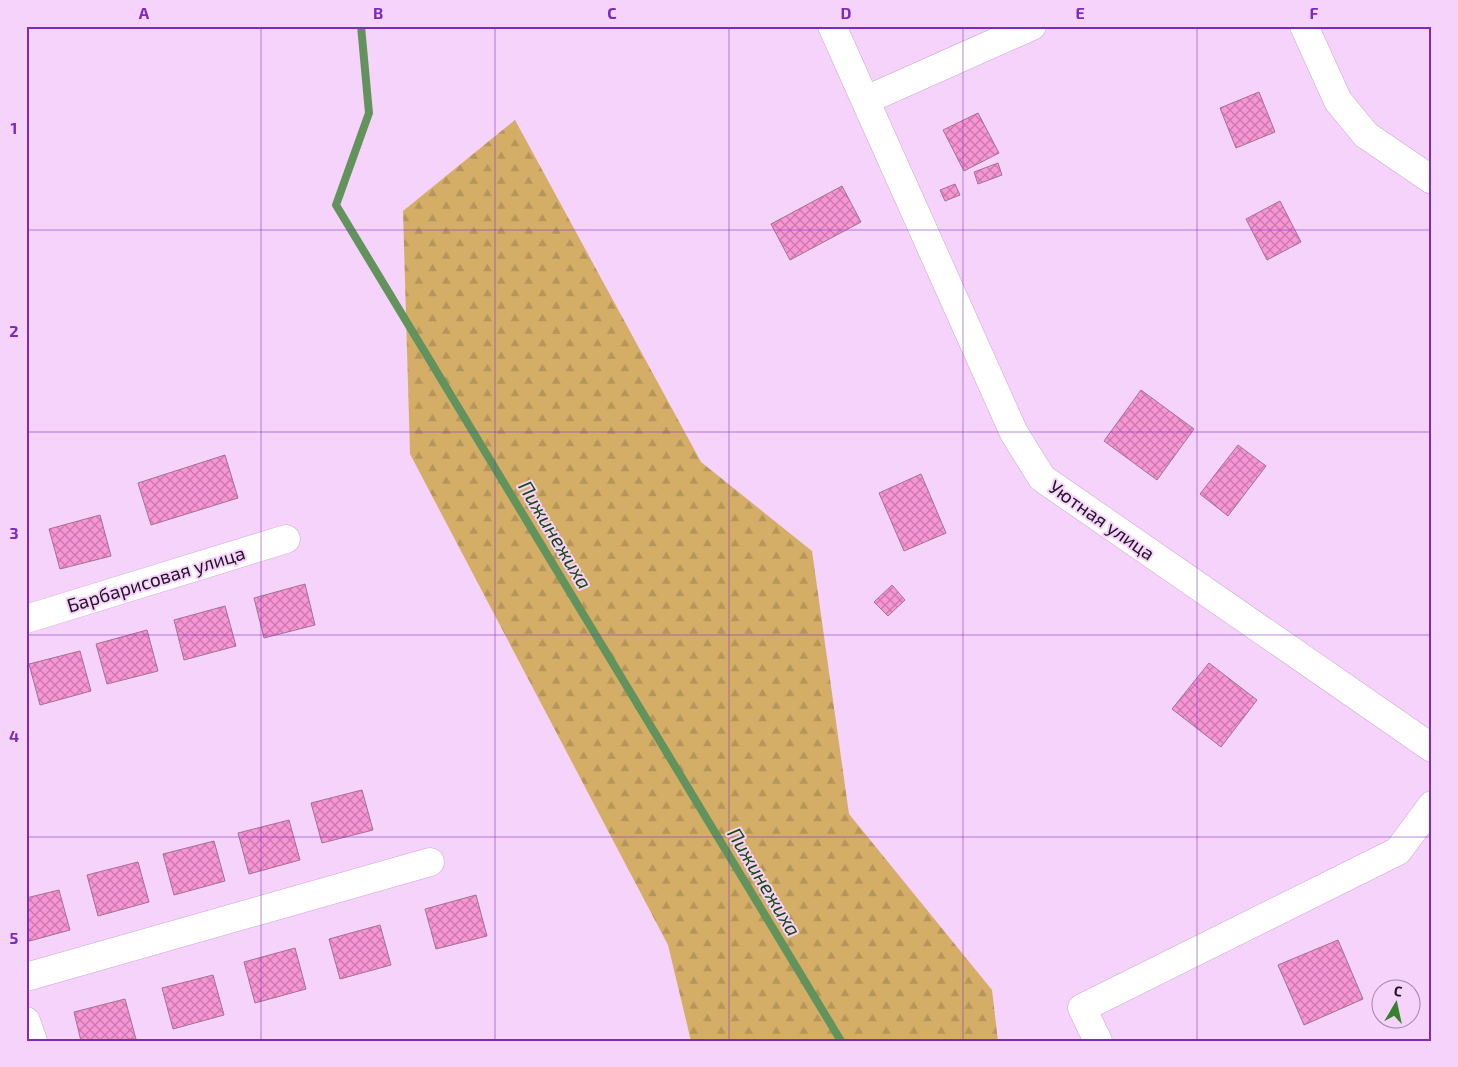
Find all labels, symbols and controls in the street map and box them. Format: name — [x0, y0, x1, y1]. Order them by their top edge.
text: A — [139, 3, 150, 22]
text: B — [373, 3, 383, 22]
text: C — [607, 3, 617, 22]
text: D — [841, 3, 852, 22]
text: E — [1075, 3, 1085, 22]
text: F — [1310, 3, 1319, 22]
text: 1 — [11, 118, 17, 137]
text: 2 — [9, 321, 19, 340]
street label: Уютная улица — [1044, 475, 1160, 565]
water label: Пижинежиха — [514, 476, 598, 593]
text: 3 — [9, 523, 19, 542]
street label: Барбарисовая улица — [64, 540, 248, 618]
text: 4 — [9, 726, 19, 745]
water label: Пижинежиха — [723, 823, 807, 940]
text: 5 — [10, 928, 19, 947]
north arrow — [1370, 980, 1420, 1030]
text: С — [1393, 982, 1404, 1000]

